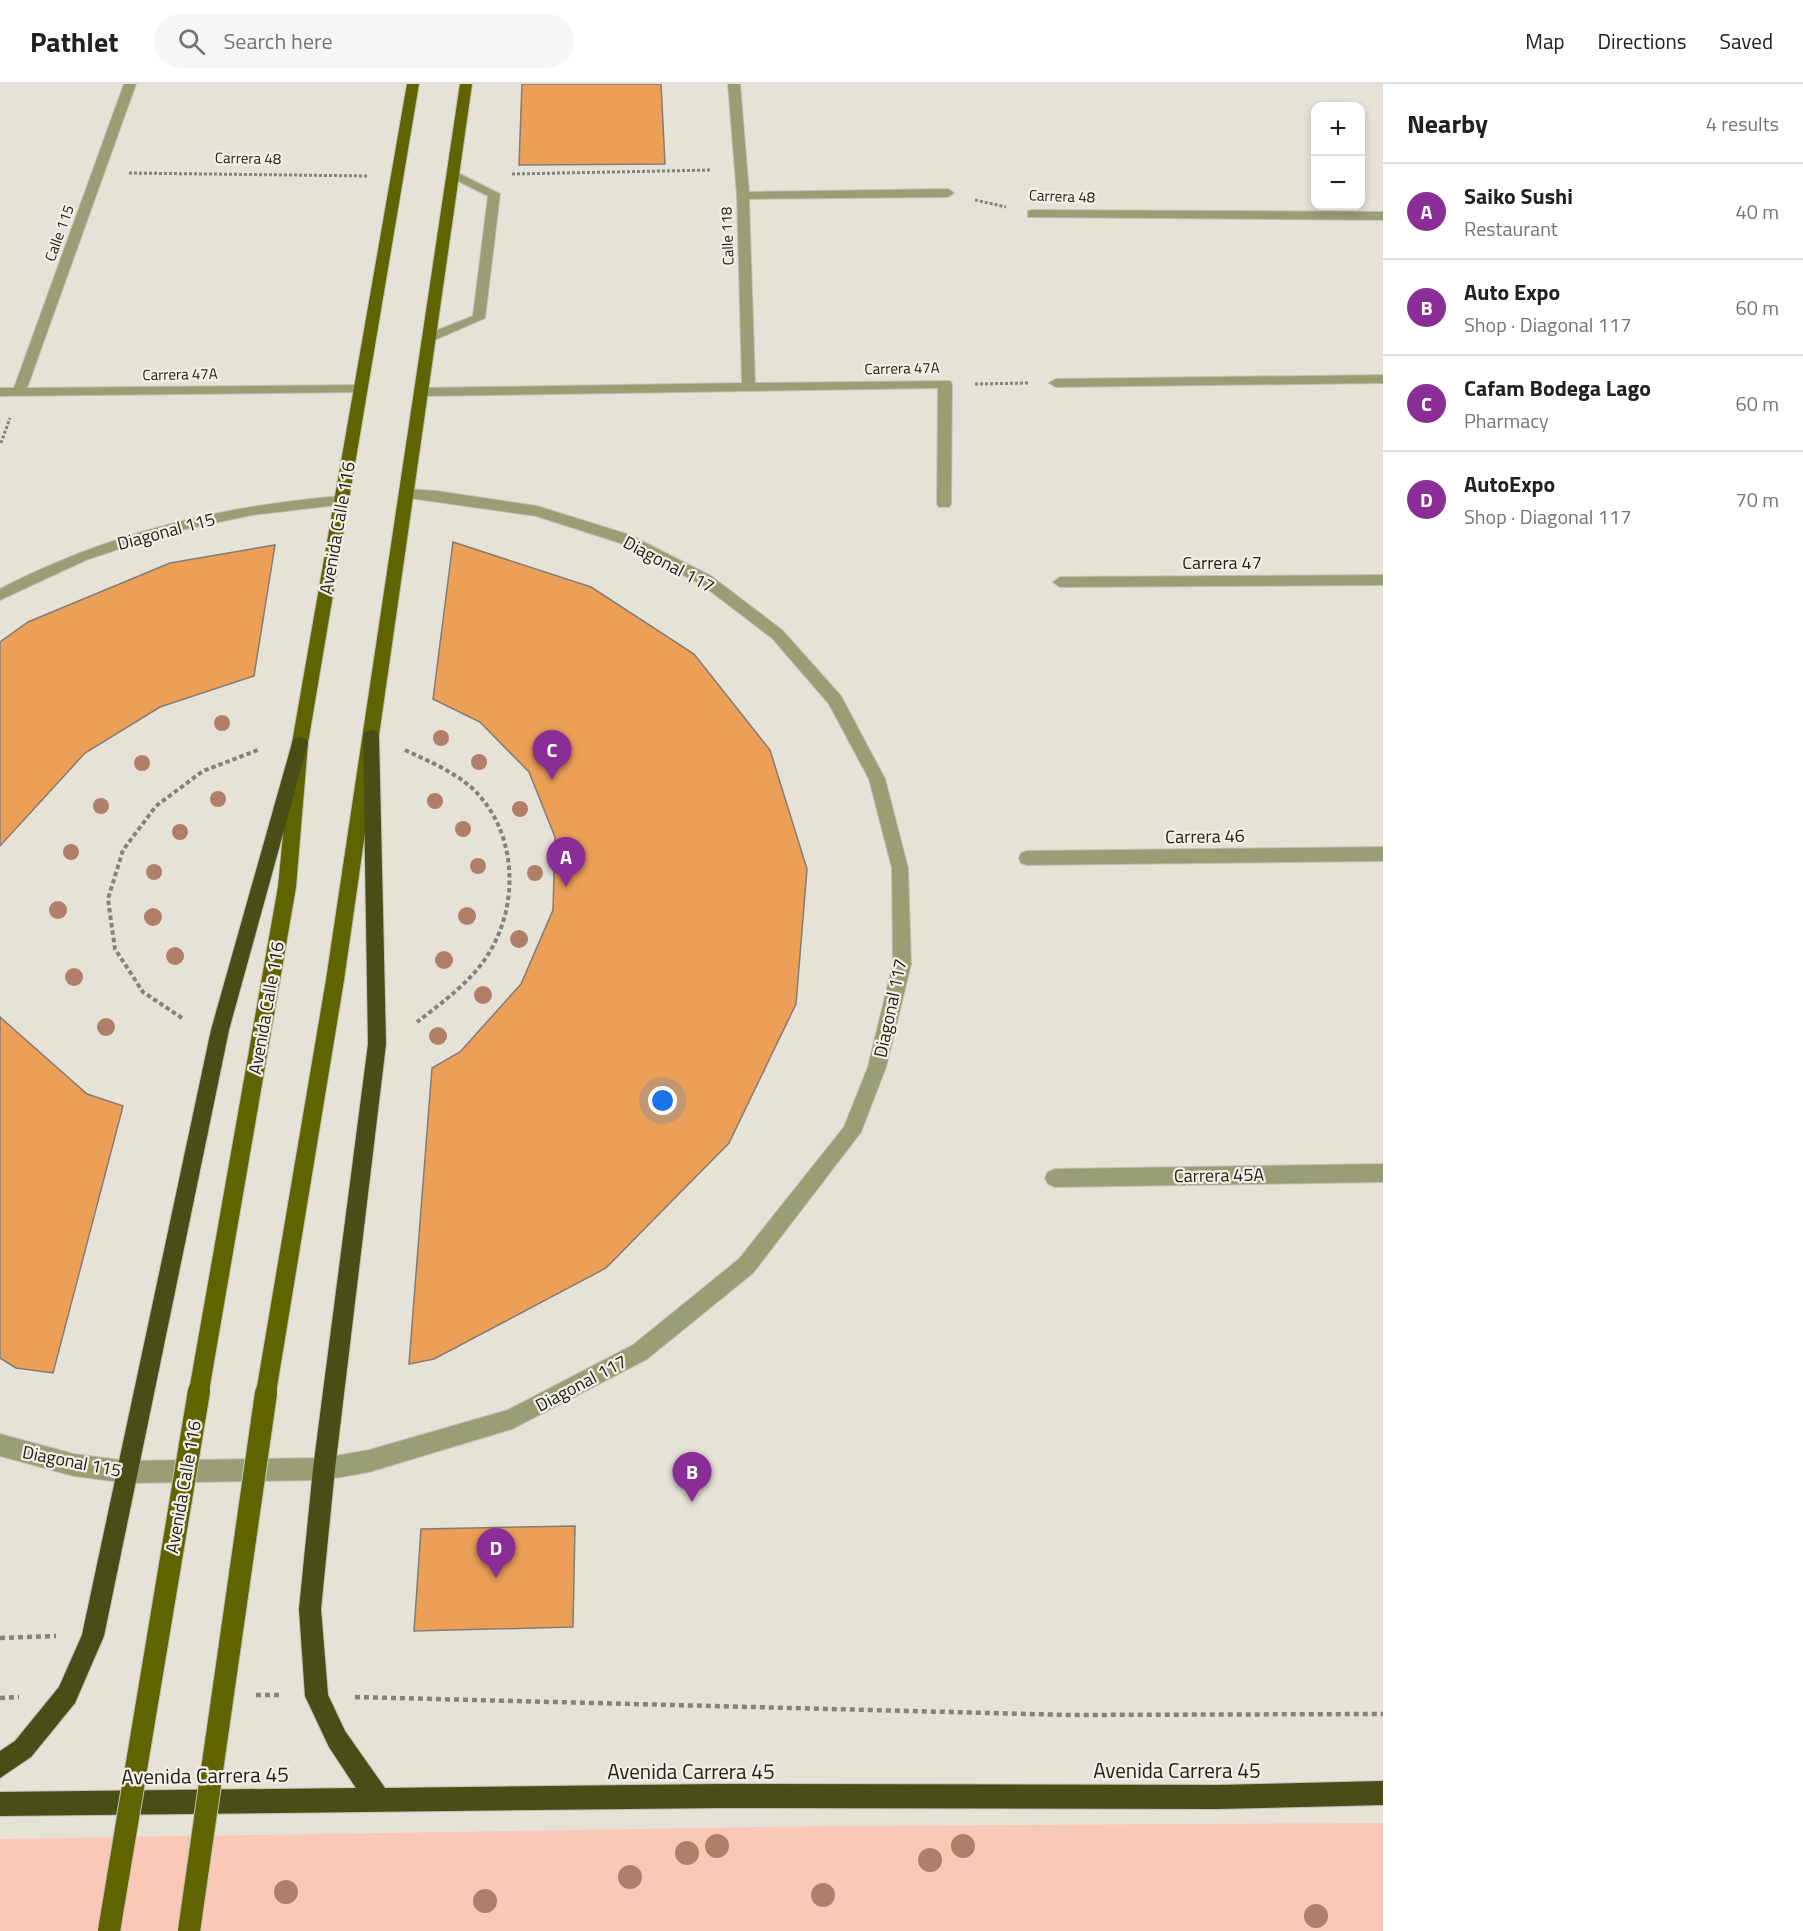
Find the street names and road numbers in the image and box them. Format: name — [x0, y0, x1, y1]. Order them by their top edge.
street label: Carrera 48 — [215, 146, 281, 170]
street label: Carrera 48 — [1028, 183, 1096, 209]
street label: Calle 115 — [38, 201, 80, 265]
street label: Calle 118 — [714, 206, 740, 266]
street label: Carrera 47A — [864, 356, 940, 380]
street label: Carrera 47A — [142, 362, 218, 386]
street label: Avenida Calle 116 — [312, 459, 362, 597]
street label: Diagonal 115 — [114, 505, 218, 557]
street label: Diagonal 117 — [618, 529, 720, 599]
street label: Carrera 47 — [1182, 549, 1262, 576]
street label: Carrera 46 — [1165, 822, 1245, 850]
street label: Avenida Calle 116 — [241, 939, 291, 1077]
street label: Diagonal 117 — [866, 956, 914, 1060]
street label: Carrera 45A — [1174, 1161, 1265, 1189]
street label: Diagonal 117 — [530, 1348, 632, 1418]
street label: Avenida Calle 116 — [158, 1418, 208, 1556]
street label: Diagonal 115 — [20, 1438, 124, 1484]
street label: Avenida Carrera 45 — [1093, 1754, 1261, 1786]
street label: Avenida Carrera 45 — [607, 1755, 775, 1787]
street label: Avenida Carrera 45 — [121, 1758, 289, 1792]

